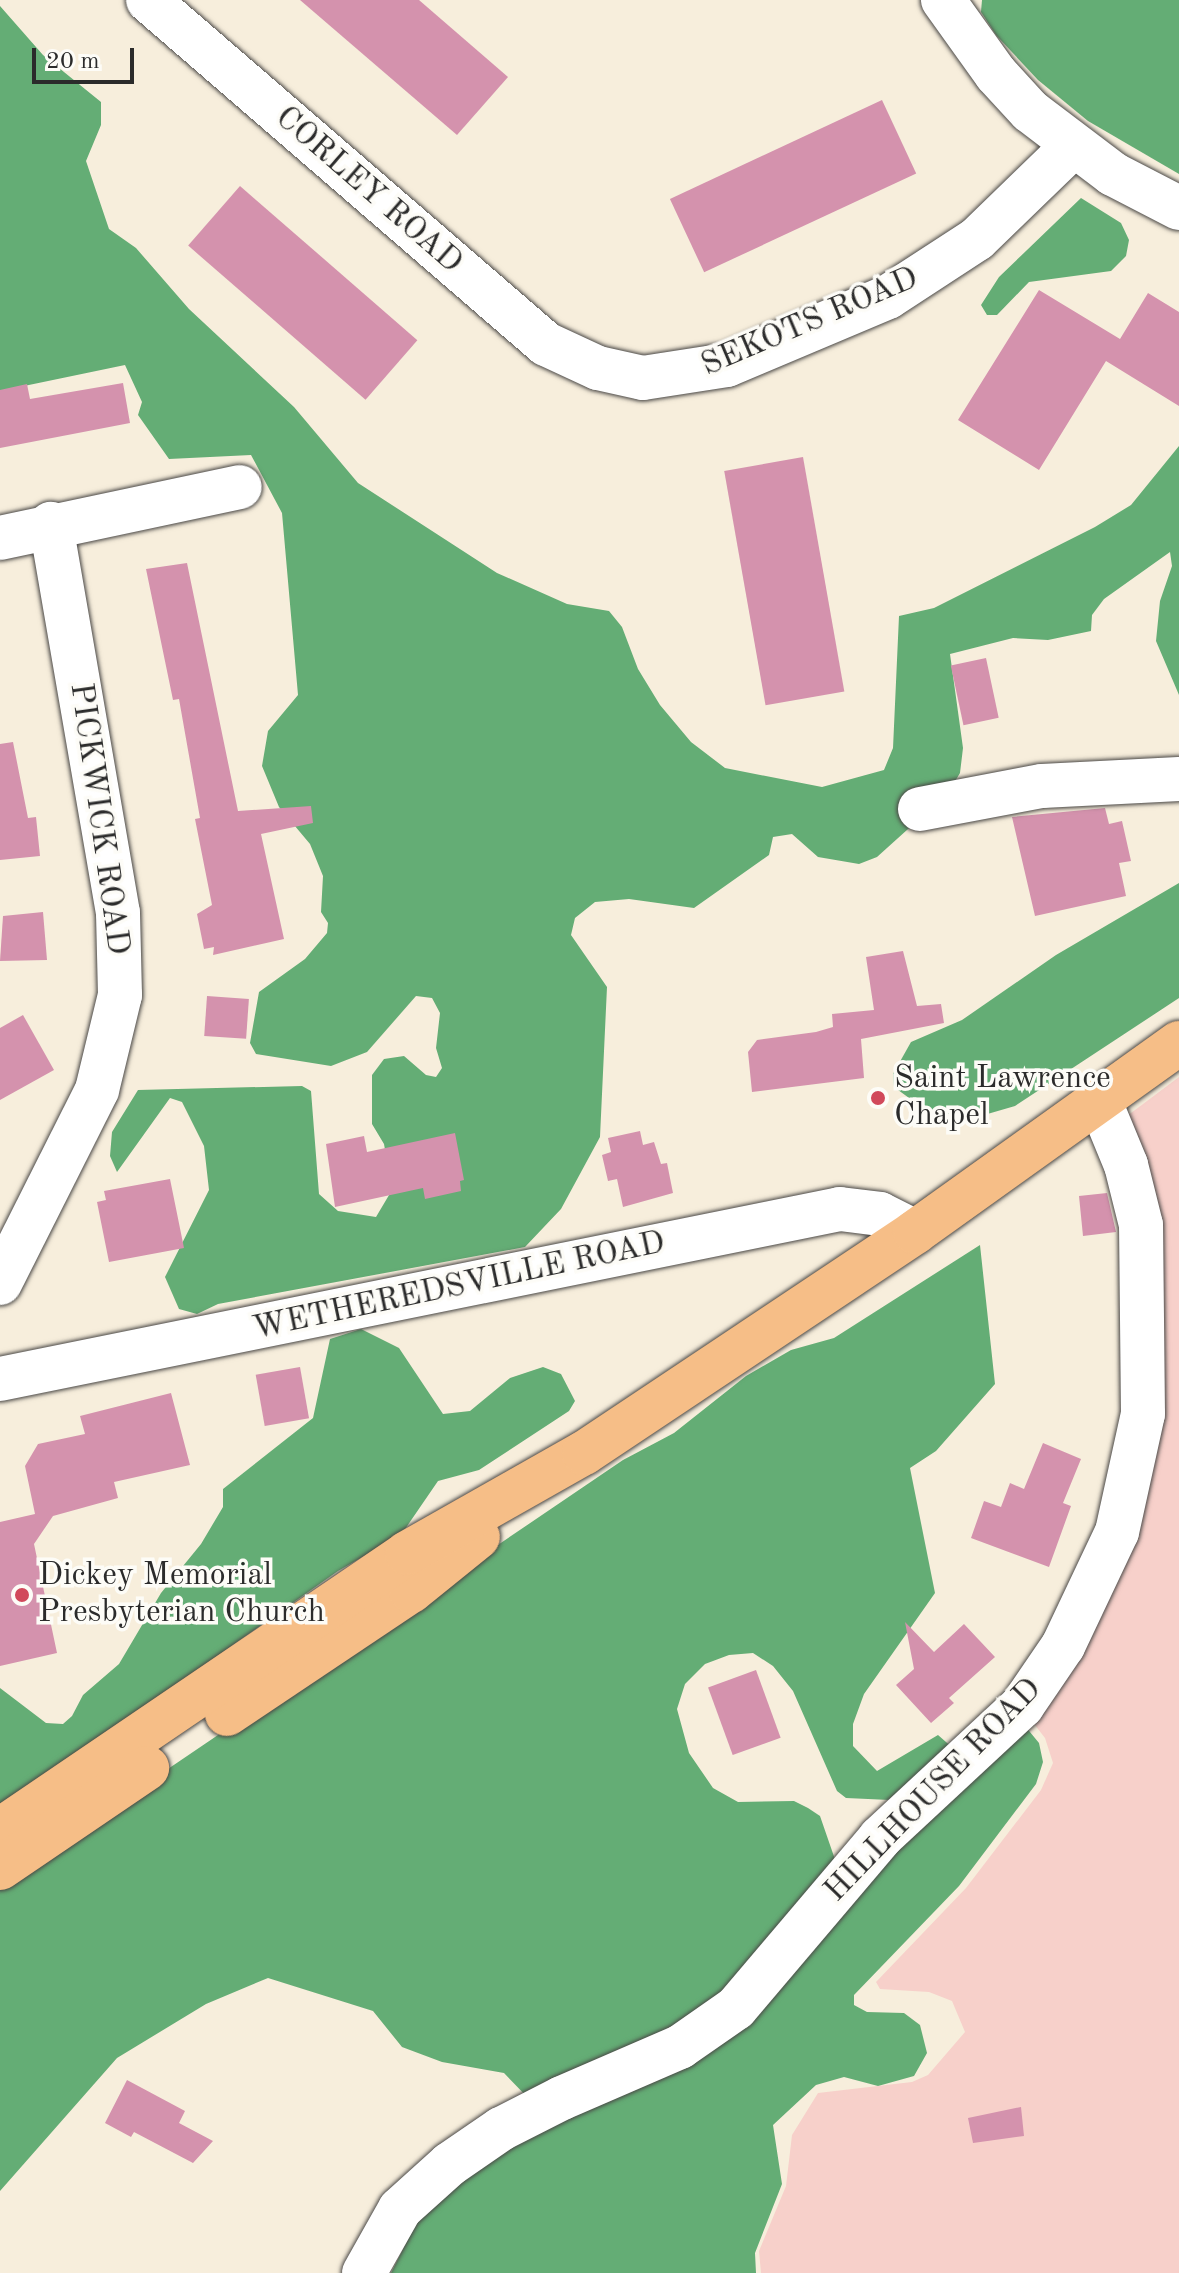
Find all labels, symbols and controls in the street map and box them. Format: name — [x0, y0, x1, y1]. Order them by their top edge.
scale bar — [36, 32, 138, 82]
text: 20 m — [46, 50, 100, 74]
street label: CORLEY ROAD — [267, 99, 469, 283]
street label: SEKOTS ROAD — [696, 260, 924, 386]
street label: PICKWICK ROAD — [60, 681, 136, 957]
place label: Saint Lawrence Chapel — [894, 1061, 1111, 1136]
marker: Saint Lawrence Chapel — [869, 1089, 887, 1107]
street label: WETHEREDSVILLE ROAD — [249, 1225, 669, 1349]
place label: Dickey Memorial Presbyterian Church — [38, 1558, 325, 1633]
marker: Dickey Memorial Presbyterian Church — [13, 1586, 31, 1604]
street label: HILLHOUSE ROAD — [817, 1671, 1051, 1911]

